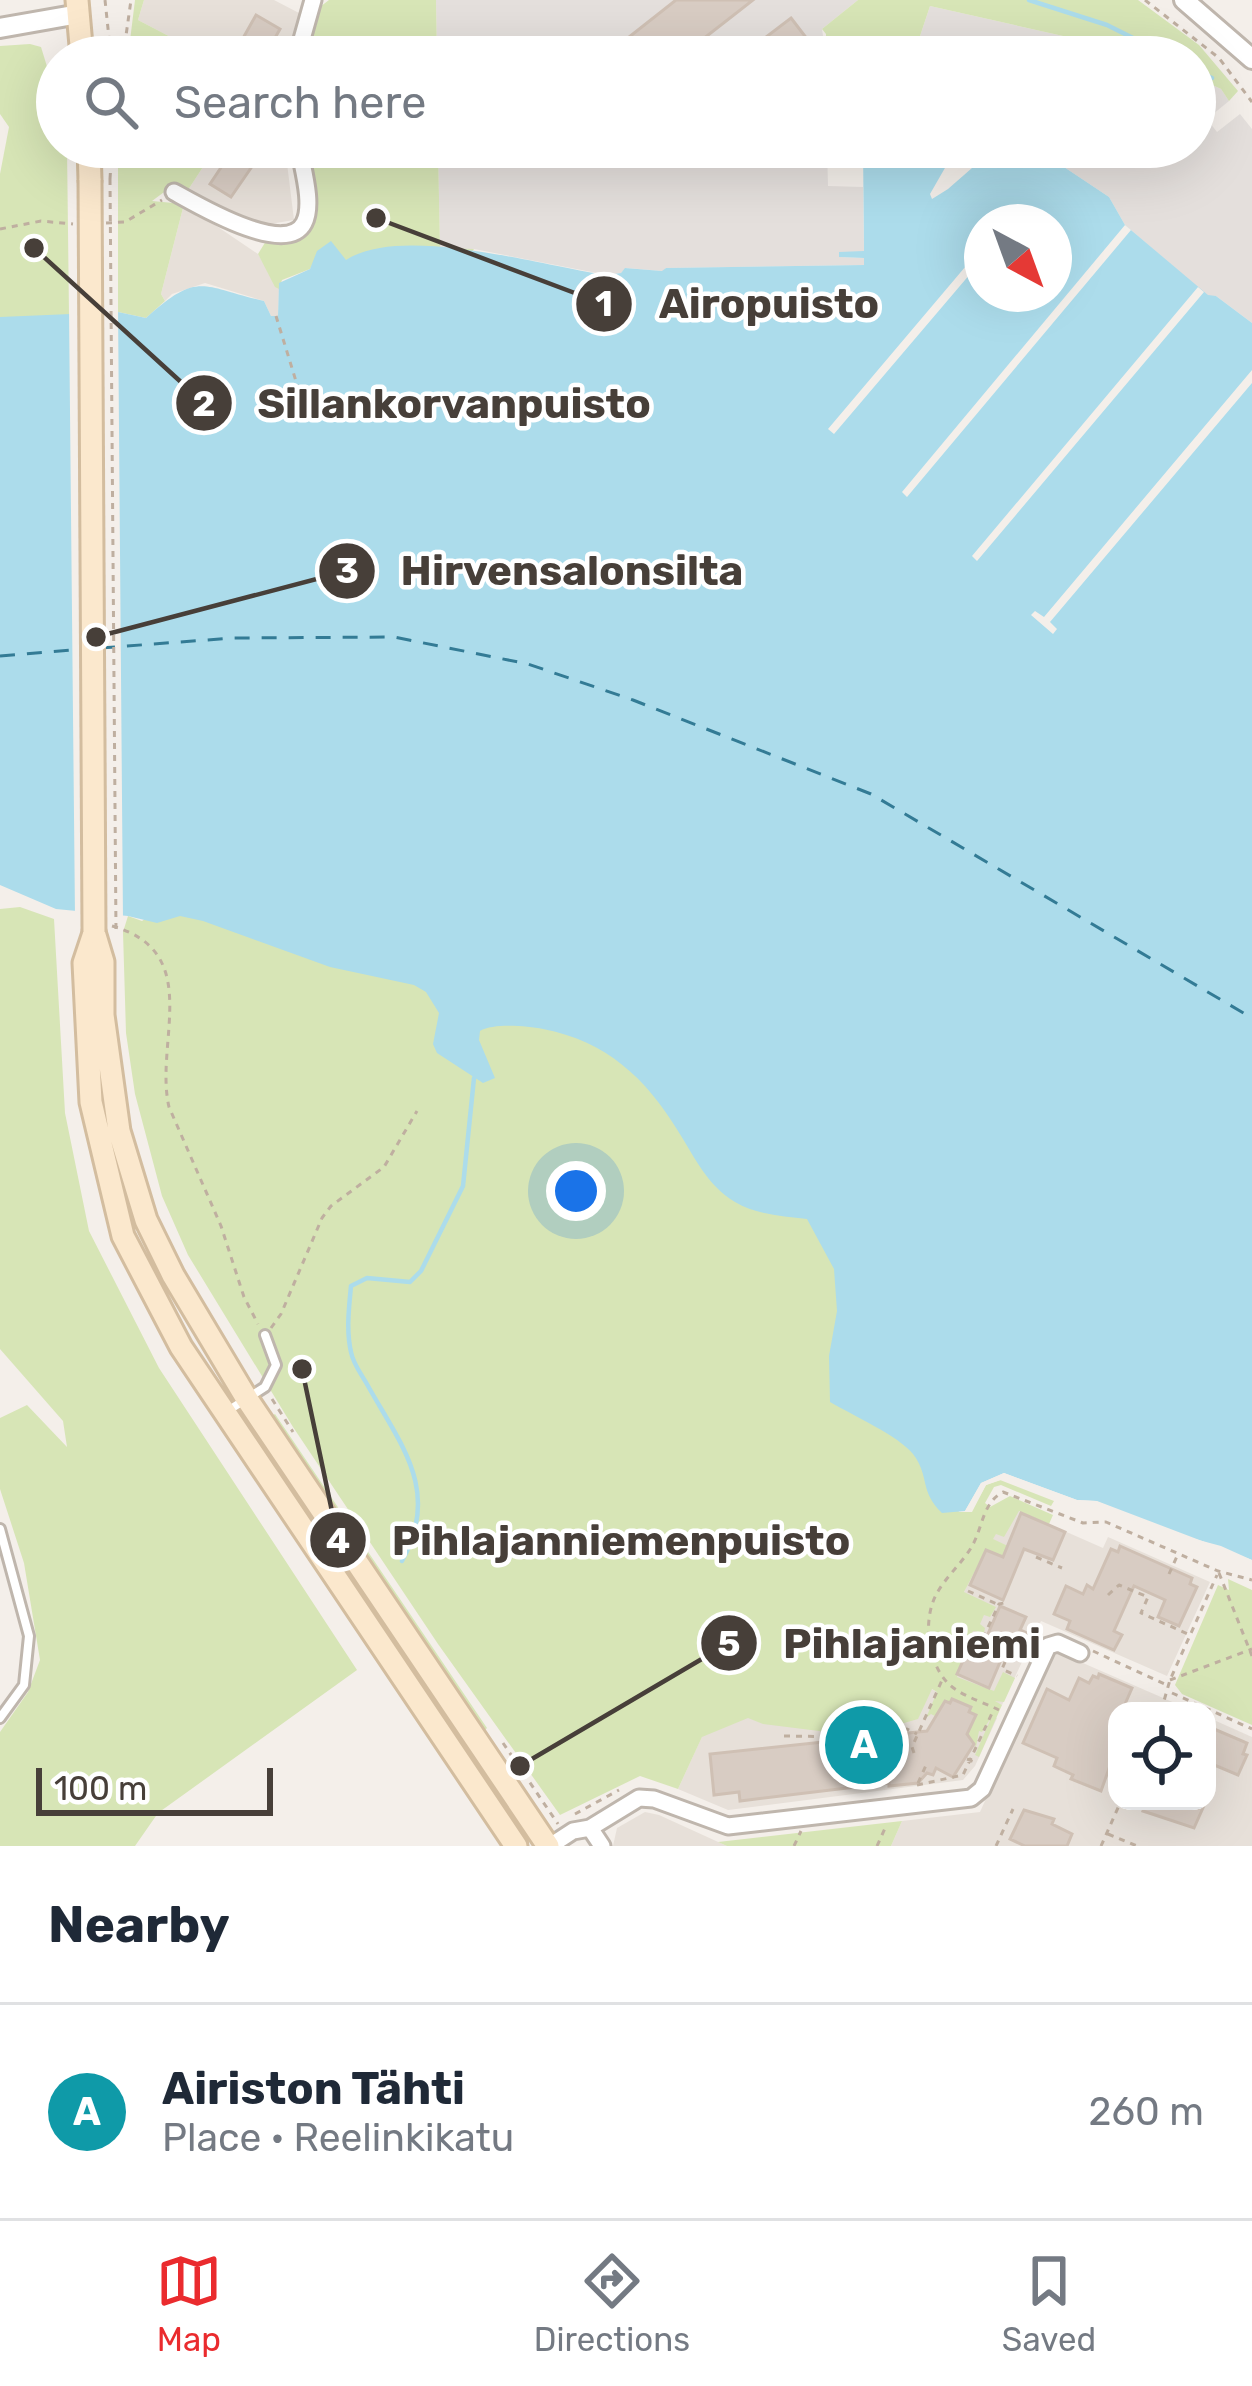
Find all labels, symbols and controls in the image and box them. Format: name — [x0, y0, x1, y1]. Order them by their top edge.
search box — [36, 36, 1216, 168]
icon: search — [78, 69, 144, 135]
text: Search here — [174, 76, 426, 129]
north arrow — [964, 204, 1072, 312]
callout: Airopuisto — [574, 265, 903, 343]
text: Airopuisto — [659, 279, 879, 329]
text: 1 — [595, 282, 613, 325]
callout: Sillankorvanpuisto — [174, 364, 675, 442]
text: Sillankorvanpuisto — [257, 379, 651, 429]
text: 2 — [192, 382, 216, 425]
callout: Hirvensalonsilta — [317, 532, 767, 610]
text: Hirvensalonsilta — [401, 546, 743, 596]
text: 3 — [335, 549, 359, 592]
your location — [546, 1161, 606, 1221]
callout: Pihlajanniemenpuisto — [308, 1501, 875, 1579]
text: Pihlajanniemenpuisto — [392, 1516, 850, 1566]
text: 4 — [326, 1519, 350, 1562]
callout: Pihlajaniemi — [699, 1604, 1064, 1682]
text: Pihlajaniemi — [783, 1619, 1041, 1669]
text: 5 — [717, 1622, 741, 1665]
pin: A — [825, 1700, 903, 1790]
map controls — [1108, 1702, 1216, 1810]
button: locate — [1108, 1702, 1216, 1810]
scale bar — [36, 1762, 273, 1815]
text: 100 m — [54, 1769, 147, 1808]
text: Nearby — [48, 1894, 230, 1955]
text: Airiston Tähti — [162, 2062, 465, 2115]
text: A — [73, 2089, 101, 2135]
text: 260 m — [1089, 2089, 1204, 2135]
text: Place · Reelinkikatu — [162, 2115, 514, 2161]
tab: Map — [156, 2248, 222, 2359]
tab: Directions — [534, 2248, 690, 2359]
tab: Saved — [1002, 2248, 1096, 2359]

